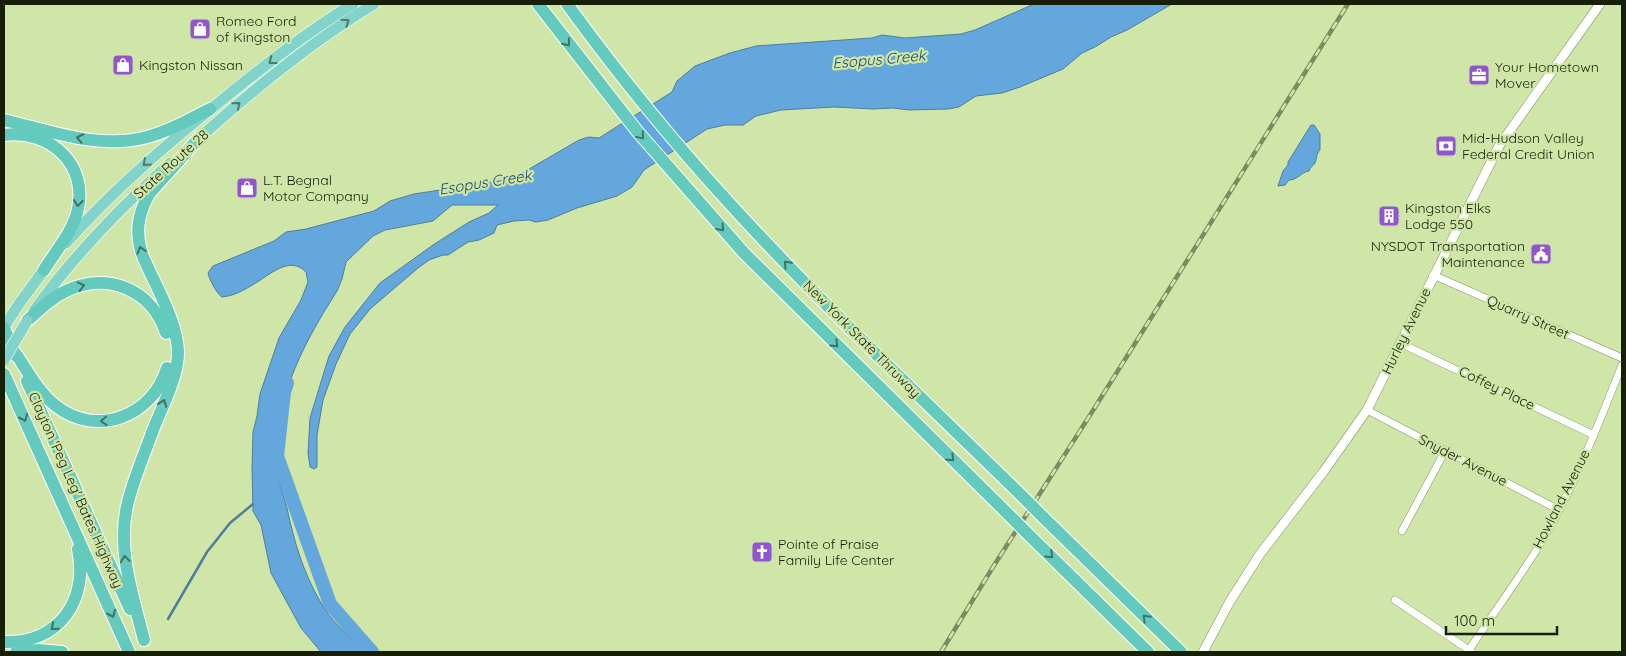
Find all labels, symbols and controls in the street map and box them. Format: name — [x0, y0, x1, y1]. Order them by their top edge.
place label: Romeo Ford of Kingston — [216, 12, 296, 46]
shop icon: Romeo Ford of Kingston — [188, 17, 212, 41]
one-way arrow — [340, 19, 350, 28]
one-way arrow — [562, 37, 570, 46]
water label: Esopus Creek — [832, 45, 928, 73]
shop icon: Kingston Nissan — [111, 53, 135, 77]
one-way arrow — [269, 55, 278, 63]
place label: Kingston Nissan — [139, 56, 243, 74]
place label: Your Hometown Mover — [1495, 58, 1599, 92]
office icon: Your Hometown Mover — [1467, 63, 1491, 87]
one-way arrow — [231, 102, 240, 111]
street label: State Route 28 — [130, 126, 212, 202]
place label: Mid-Hudson Valley Federal Credit Union — [1462, 129, 1595, 163]
one-way arrow — [635, 130, 644, 139]
one-way arrow — [76, 133, 85, 143]
bank icon: Mid-Hudson Valley Federal Credit Union — [1434, 134, 1458, 158]
one-way arrow — [142, 158, 151, 167]
water label: Esopus Creek — [437, 165, 535, 199]
place label: L.T. Begnal Motor Company — [263, 171, 369, 205]
shop icon: L.T. Begnal Motor Company — [235, 176, 259, 200]
place label: Kingston Elks Lodge 550 — [1405, 199, 1491, 233]
one-way arrow — [73, 200, 84, 208]
building icon: Kingston Elks Lodge 550 — [1377, 204, 1401, 228]
one-way arrow — [715, 222, 724, 231]
place label: NYSDOT Transportation Maintenance — [1371, 237, 1525, 271]
public building icon: NYSDOT Transportation Maintenance — [1529, 242, 1553, 266]
one-way arrow — [136, 246, 146, 254]
one-way arrow — [784, 261, 793, 270]
street label: New York State Thruway — [799, 276, 925, 402]
one-way arrow — [77, 281, 86, 292]
street label: Hurley Avenue — [1377, 285, 1435, 377]
street label: Quarry Street — [1484, 291, 1572, 343]
one-way arrow — [829, 338, 838, 347]
street label: Coffey Place — [1456, 362, 1538, 414]
street label: Clayton 'Peg Leg' Bates Highway — [24, 389, 128, 591]
one-way arrow — [157, 399, 167, 407]
one-way arrow — [17, 413, 28, 422]
one-way arrow — [99, 415, 107, 426]
street label: Snyder Avenue — [1416, 430, 1510, 490]
street label: Howland Avenue — [1528, 446, 1594, 552]
one-way arrow — [945, 452, 954, 461]
place label: Pointe of Praise Family Life Center — [778, 535, 895, 569]
church icon: Pointe of Praise Family Life Center — [750, 540, 774, 564]
one-way arrow — [1044, 549, 1053, 558]
one-way arrow — [120, 554, 131, 562]
scale bar — [1446, 604, 1557, 636]
one-way arrow — [106, 609, 117, 618]
text: 100 m — [1454, 611, 1495, 630]
one-way arrow — [1143, 615, 1152, 624]
one-way arrow — [50, 621, 60, 630]

